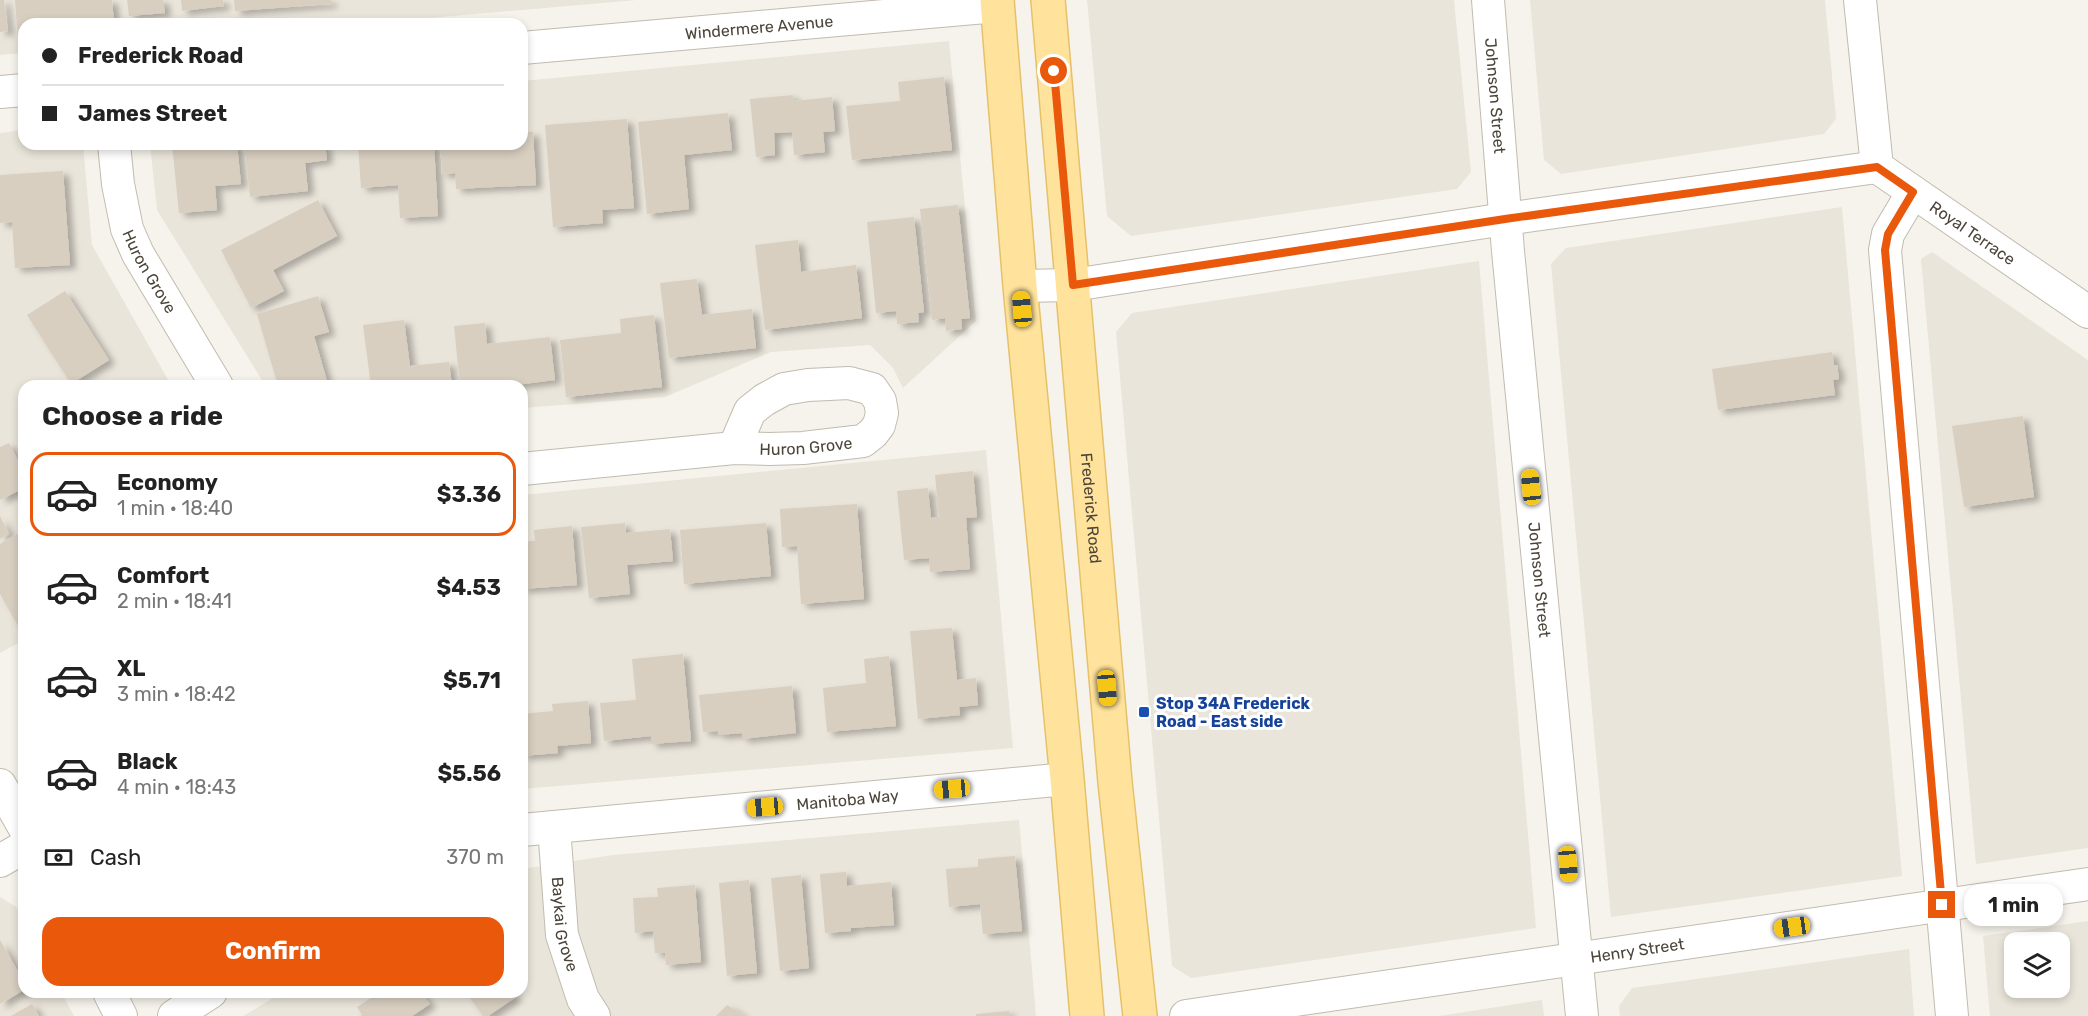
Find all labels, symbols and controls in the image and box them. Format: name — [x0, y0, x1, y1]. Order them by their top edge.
street label: Windermere Avenue — [684, 11, 834, 43]
street label: Johnson Street — [1482, 37, 1510, 154]
text: Frederick Road — [78, 42, 243, 69]
route start — [1040, 57, 1067, 84]
text: James Street — [78, 100, 227, 127]
street label: Royal Terrace — [1926, 197, 2019, 269]
street label: Huron Grove — [119, 226, 181, 317]
car — [1011, 290, 1033, 328]
text: Choose a ride — [42, 400, 223, 432]
street label: Huron Grove — [759, 433, 853, 459]
street label: Frederick Road — [1077, 452, 1106, 564]
icon: car — [45, 467, 99, 521]
car — [1520, 468, 1542, 506]
text: Economy — [117, 469, 218, 496]
text: $3.36 — [437, 481, 501, 508]
text: 1 min · 18:40 — [117, 496, 233, 520]
street label: Johnson Street — [1525, 521, 1555, 638]
icon: car — [45, 560, 99, 614]
text: Comfort — [117, 562, 209, 589]
text: $4.53 — [436, 574, 501, 601]
text: 2 min · 18:41 — [117, 589, 232, 613]
icon: car — [45, 653, 99, 707]
text: XL — [117, 655, 145, 682]
text: $5.71 — [443, 667, 501, 694]
car — [1096, 669, 1118, 707]
text: 3 min · 18:42 — [117, 682, 236, 706]
place label: Stop 34A Frederick Road - East side — [1156, 694, 1311, 731]
marker: Stop 34A Frederick Road - East side — [1137, 705, 1151, 719]
icon: car — [45, 746, 99, 800]
text: Black — [117, 748, 178, 775]
text: $5.56 — [437, 760, 501, 787]
text: 4 min · 18:43 — [117, 775, 236, 799]
car — [933, 778, 971, 800]
street label: Manitoba Way — [796, 785, 900, 814]
car — [746, 796, 784, 818]
icon: cash — [42, 841, 75, 874]
text: Cash — [90, 844, 141, 871]
text: 370 m — [446, 845, 504, 869]
car — [1557, 845, 1579, 883]
street label: Baykai Grove — [548, 876, 583, 974]
callout: 1 min — [1963, 884, 2062, 926]
route end — [1928, 891, 1955, 918]
text: 1 min — [1988, 893, 2039, 917]
car — [1773, 916, 1811, 938]
button: Confirm — [42, 917, 504, 986]
map controls — [2004, 932, 2070, 998]
button: layers — [2004, 932, 2070, 998]
street label: Henry Street — [1589, 934, 1685, 966]

